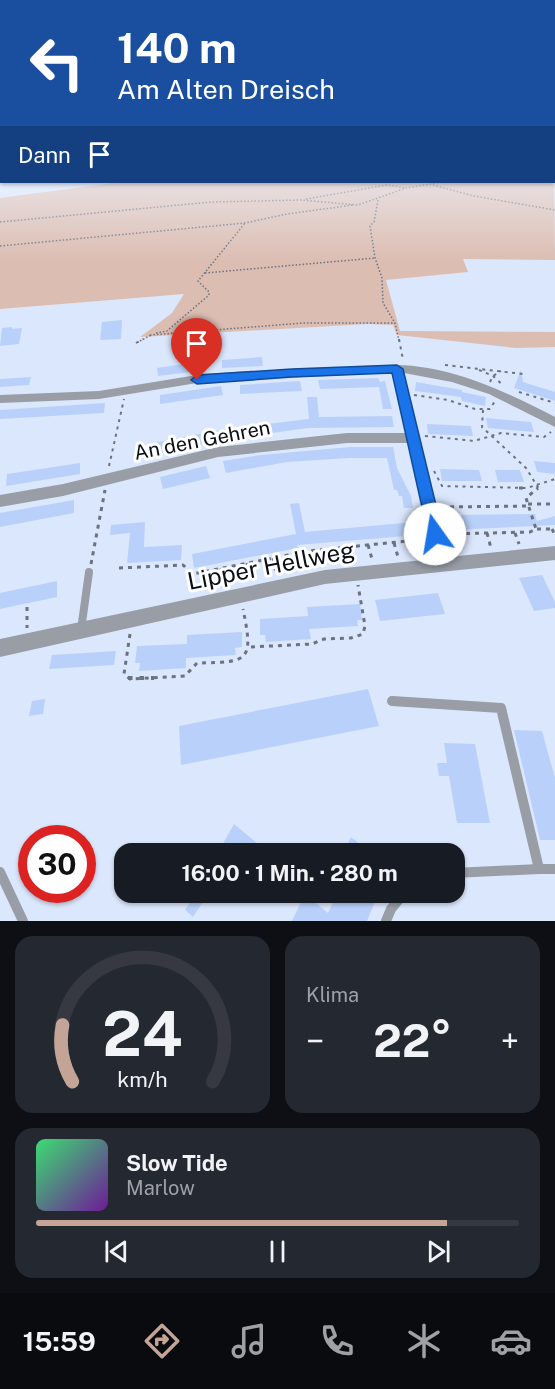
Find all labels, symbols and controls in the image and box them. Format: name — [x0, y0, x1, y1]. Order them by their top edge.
text: 140 m — [117, 23, 237, 72]
icon: left — [18, 24, 96, 102]
text: Am Alten Dreisch — [117, 73, 335, 105]
icon: arrive — [83, 138, 116, 171]
text: Dann — [18, 142, 71, 168]
pin — [171, 318, 222, 380]
icon: arrive — [180, 327, 213, 360]
street label: An den Gehren — [132, 415, 272, 465]
position arrow — [403, 502, 467, 566]
street label: Lipper Hellweg — [185, 535, 357, 595]
speed limit sign: 30 — [18, 825, 96, 903]
text: 16:00 · 1 Min. · 280 m — [181, 860, 398, 886]
text: Klima — [306, 983, 359, 1007]
text: 24 — [102, 997, 183, 1070]
text: 22° — [373, 1014, 452, 1067]
text: − — [306, 1022, 324, 1060]
text: + — [501, 1022, 519, 1060]
text: km/h — [117, 1067, 168, 1092]
text: Slow Tide — [126, 1150, 228, 1176]
text: Marlow — [126, 1176, 195, 1200]
icon: previous — [100, 1235, 133, 1268]
icon: pause — [261, 1235, 294, 1268]
icon: next — [422, 1235, 455, 1268]
icon: directions — [141, 1320, 183, 1362]
icon: music — [228, 1320, 270, 1362]
icon: phone — [316, 1320, 358, 1362]
icon: climate — [403, 1320, 445, 1362]
icon: car — [490, 1320, 532, 1362]
text: 15:59 — [23, 1325, 96, 1357]

